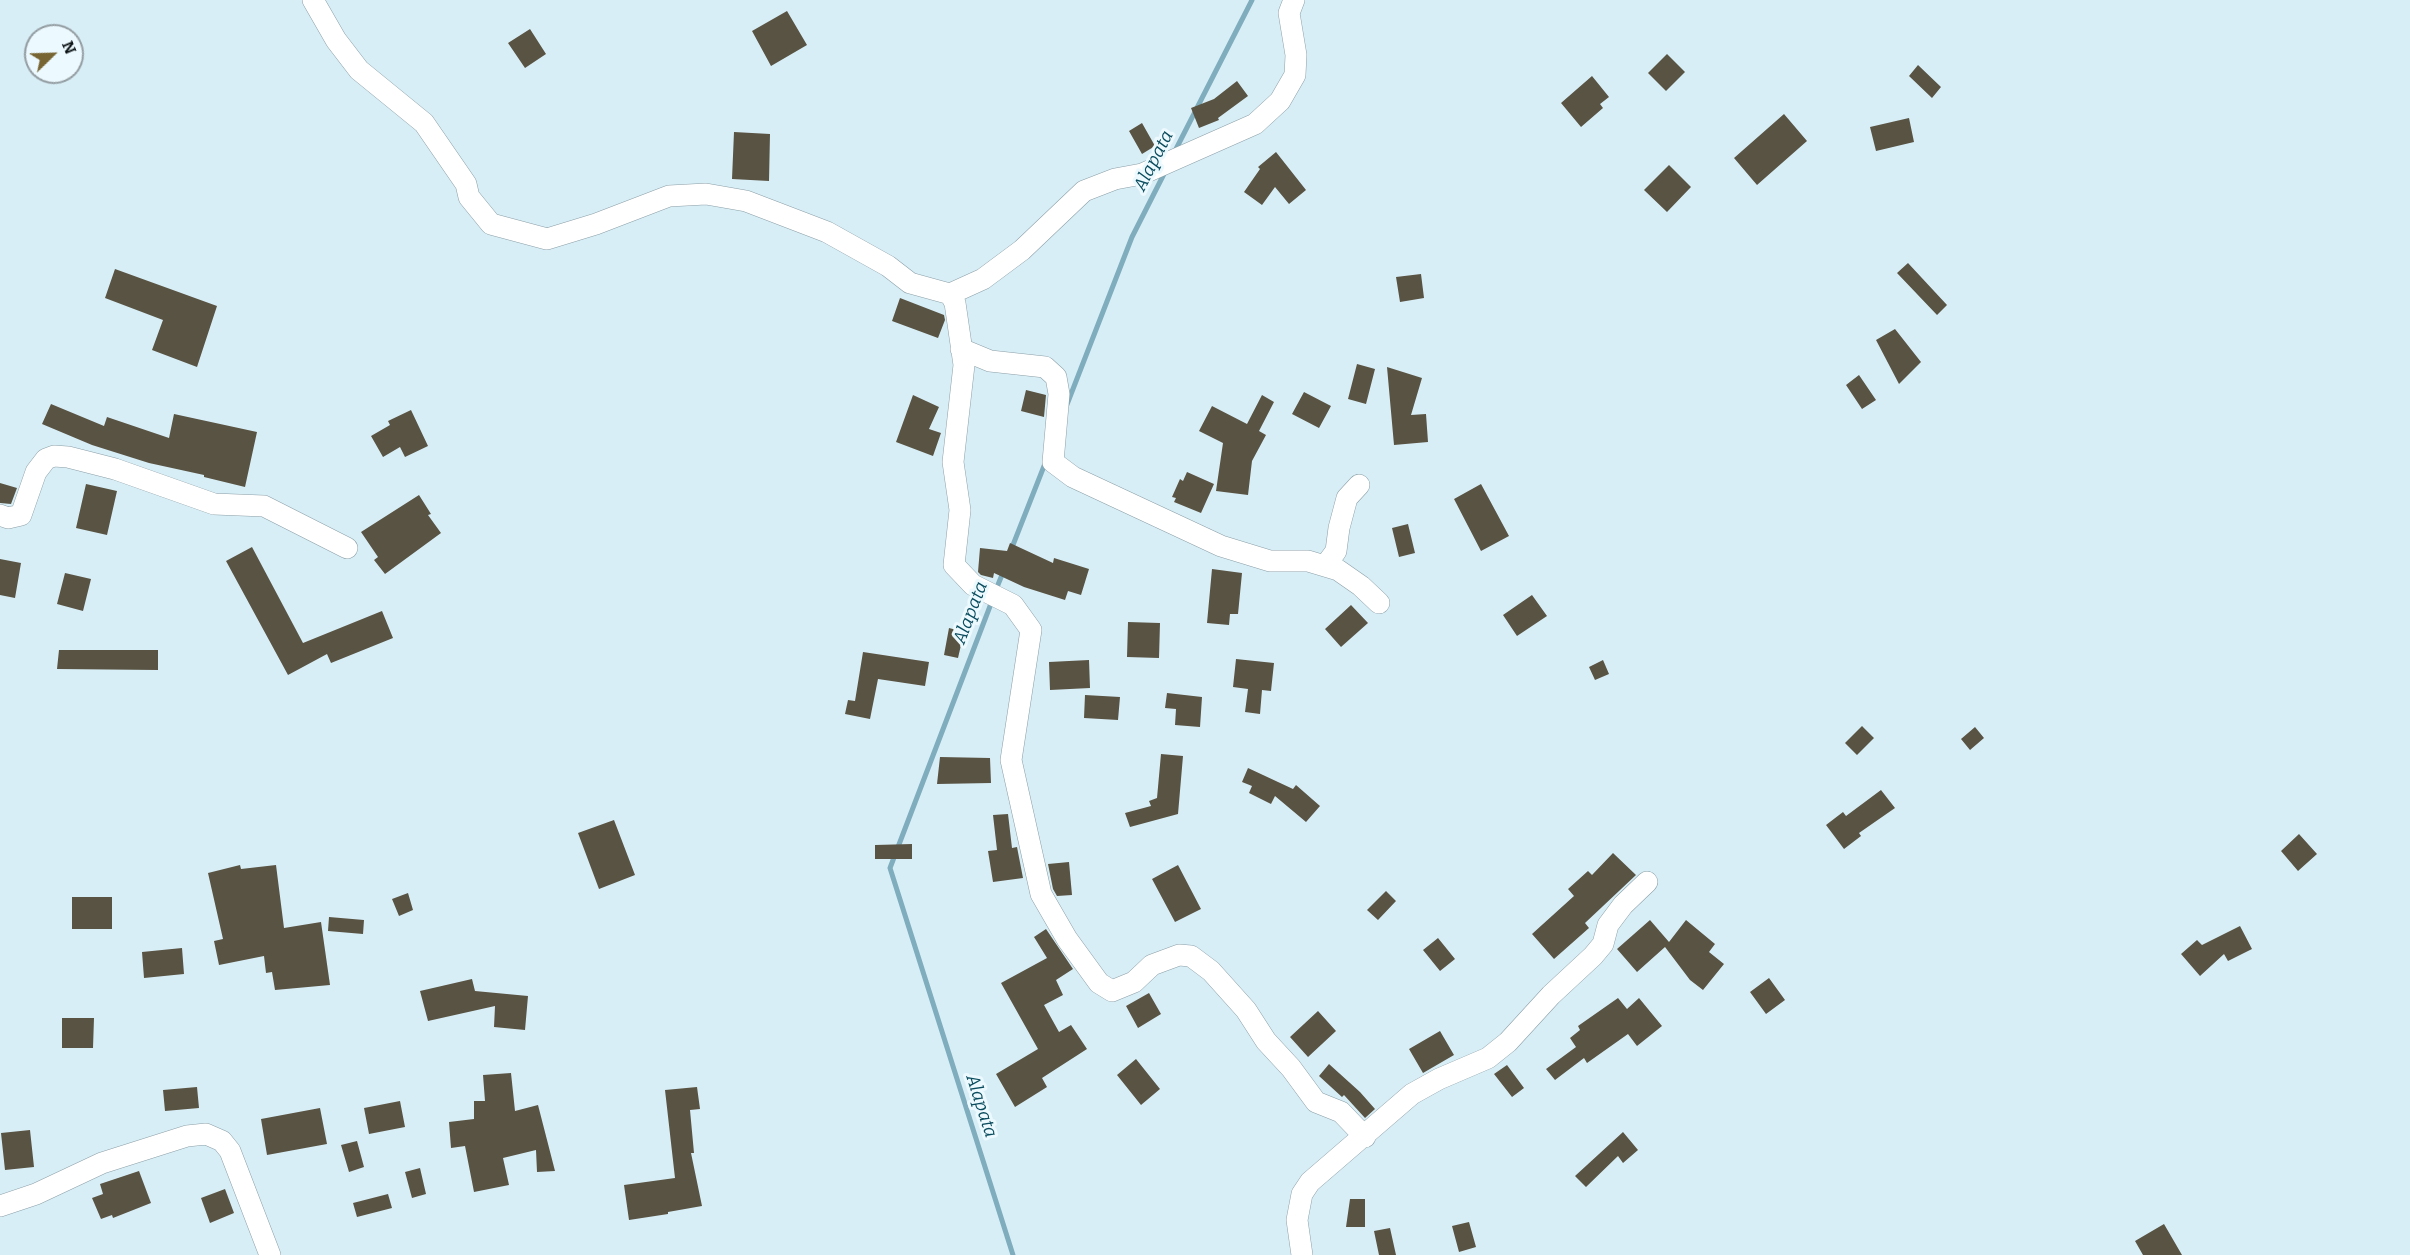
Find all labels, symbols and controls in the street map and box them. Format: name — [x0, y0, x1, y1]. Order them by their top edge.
north arrow — [24, 24, 84, 84]
text: N — [58, 38, 80, 57]
water label: Alapata — [1130, 127, 1178, 195]
water label: Alapata — [949, 579, 993, 647]
water label: Alapata — [961, 1072, 1001, 1140]

